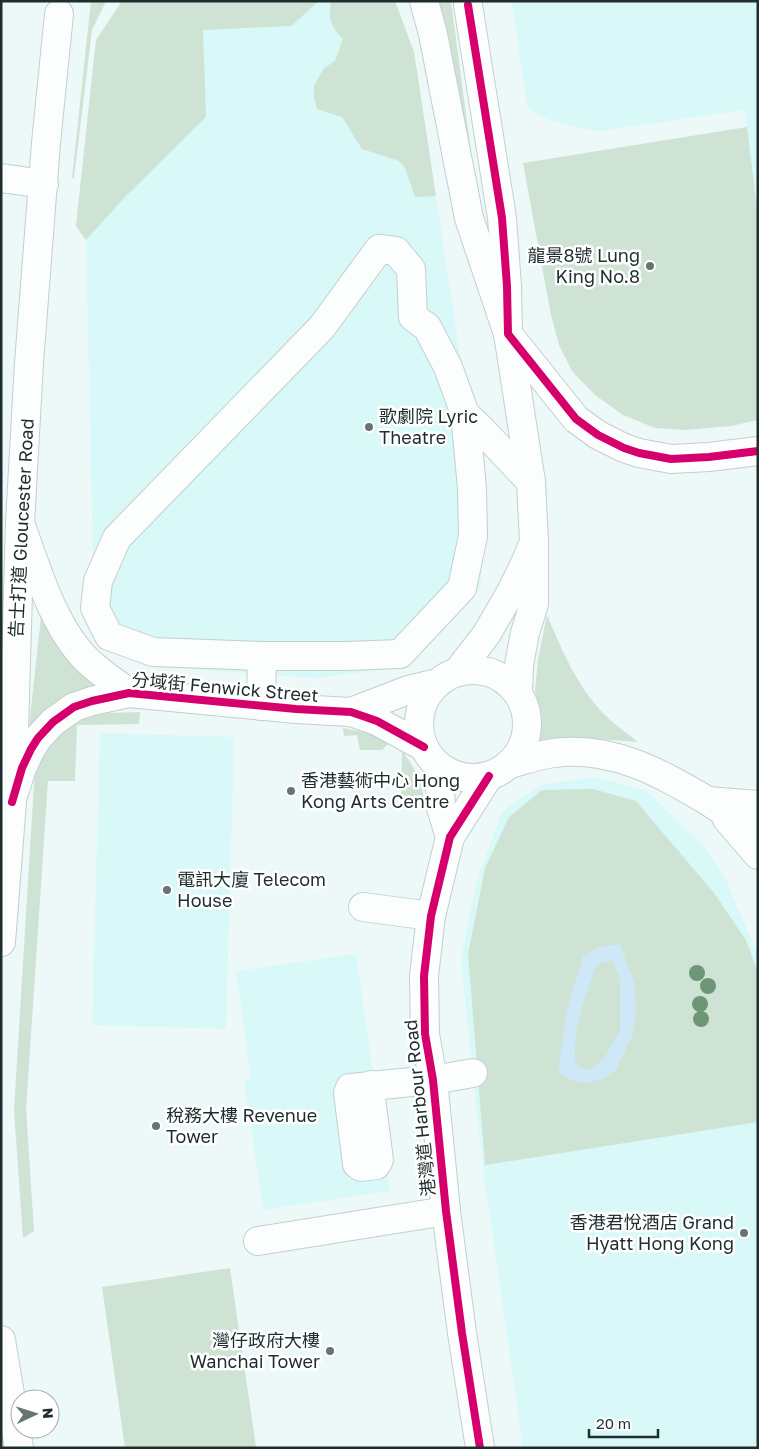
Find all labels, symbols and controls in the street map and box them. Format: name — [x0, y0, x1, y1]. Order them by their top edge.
place label: 龍景8號 Lung King No.8 — [528, 244, 640, 287]
marker: 龍景8號 Lung King No.8 — [644, 260, 656, 272]
place label: 歌劇院 Lyric Theatre — [379, 405, 478, 448]
street label: 告士打道 Gloucester Road — [4, 418, 38, 638]
marker: 歌劇院 Lyric Theatre — [363, 421, 375, 433]
street label: 分域街 Fenwick Street — [131, 668, 319, 706]
place label: 香港藝術中心 Hong Kong Arts Centre — [301, 769, 460, 812]
marker: 香港藝術中心 Hong Kong Arts Centre — [285, 785, 297, 797]
place label: 電訊大廈 Telecom House — [177, 868, 326, 911]
marker: 電訊大廈 Telecom House — [161, 884, 173, 896]
street label: 港灣道 Harbour Road — [399, 1019, 439, 1198]
place label: 稅務大樓 Revenue Tower — [166, 1104, 317, 1147]
marker: 稅務大樓 Revenue Tower — [150, 1120, 162, 1132]
place label: 香港君悅酒店 Grand Hyatt Hong Kong — [570, 1211, 734, 1254]
marker: 香港君悅酒店 Grand Hyatt Hong Kong — [738, 1227, 750, 1239]
place label: 灣仔政府大樓 Wanchai Tower — [190, 1329, 320, 1372]
marker: 灣仔政府大樓 Wanchai Tower — [324, 1345, 336, 1357]
north arrow — [10, 1389, 60, 1439]
scale bar — [589, 1406, 658, 1438]
text: N — [40, 1407, 57, 1419]
text: 20 m — [596, 1414, 631, 1432]

